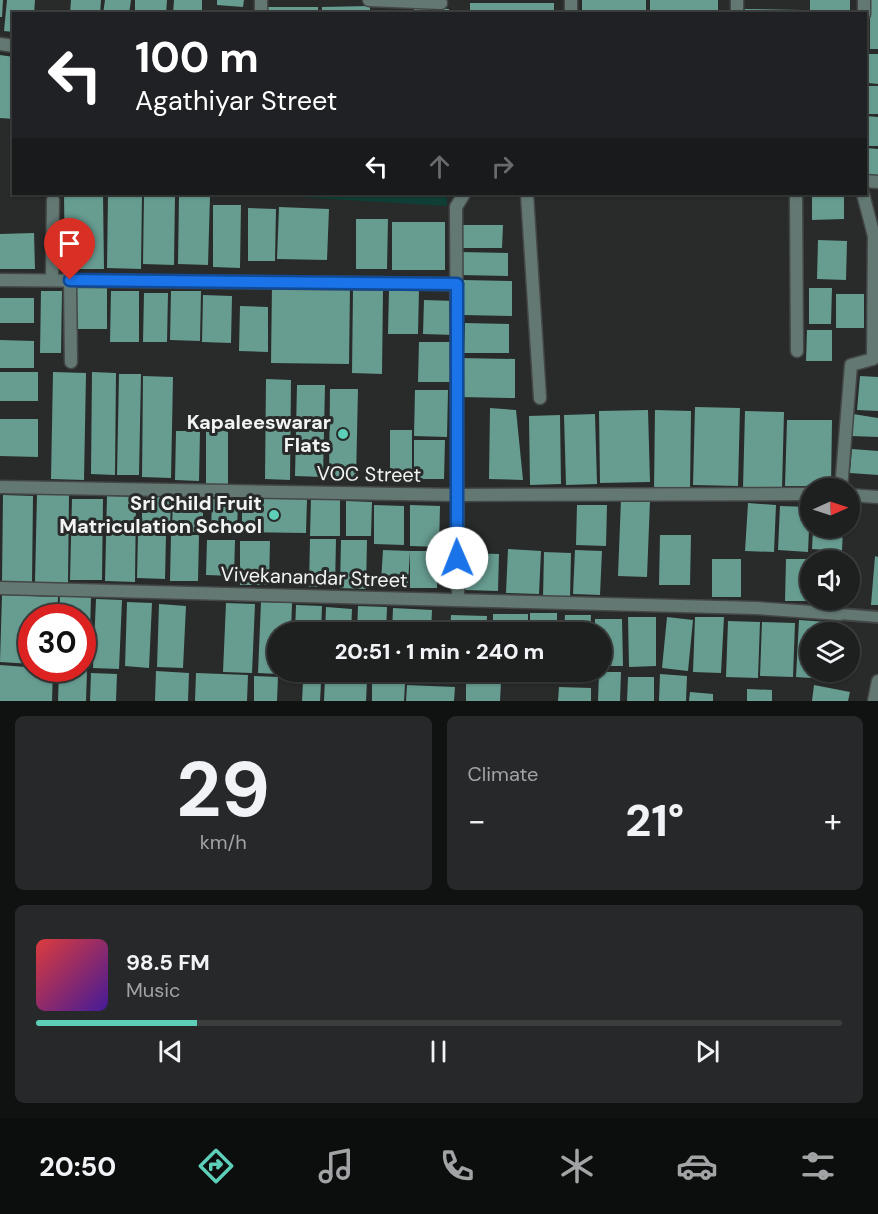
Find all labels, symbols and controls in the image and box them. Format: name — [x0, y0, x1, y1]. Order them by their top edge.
text: 100 m — [135, 30, 259, 85]
icon: left — [36, 36, 114, 114]
text: Agathiyar Street — [135, 83, 337, 118]
icon: left — [360, 150, 393, 183]
icon: ahead — [423, 150, 456, 183]
icon: right — [486, 150, 519, 183]
pin — [44, 218, 95, 280]
icon: arrive — [53, 227, 86, 260]
place label: Kapaleeswarar Flats — [187, 409, 331, 458]
marker: Kapaleeswarar Flats — [336, 427, 350, 441]
street label: VOC Street — [316, 460, 422, 488]
north arrow — [800, 478, 860, 538]
map controls — [800, 478, 860, 682]
place label: Sri Child Fruit Matriculation School — [59, 490, 262, 539]
marker: Sri Child Fruit Matriculation School — [267, 508, 281, 522]
position arrow — [425, 526, 489, 590]
button: sound — [800, 550, 860, 610]
street label: Vivekanandar Street — [220, 561, 408, 593]
speed limit sign: 30 — [18, 604, 96, 682]
button: layers — [800, 622, 860, 682]
text: 20:51 · 1 min · 240 m — [335, 637, 544, 666]
text: 29 — [176, 739, 270, 840]
text: Climate — [468, 761, 538, 787]
text: 21° — [625, 791, 684, 850]
text: − — [468, 799, 486, 842]
text: + — [824, 799, 842, 842]
text: km/h — [200, 829, 247, 855]
text: 98.5 FM — [126, 948, 210, 977]
text: Music — [126, 977, 181, 1003]
icon: previous — [154, 1035, 187, 1068]
icon: pause — [422, 1035, 455, 1068]
icon: next — [691, 1035, 724, 1068]
icon: directions — [195, 1145, 237, 1187]
icon: music — [315, 1145, 357, 1187]
icon: phone — [436, 1145, 478, 1187]
icon: climate — [556, 1145, 598, 1187]
icon: car — [676, 1145, 718, 1187]
icon: filters — [797, 1145, 839, 1187]
text: 20:50 — [39, 1149, 116, 1184]

